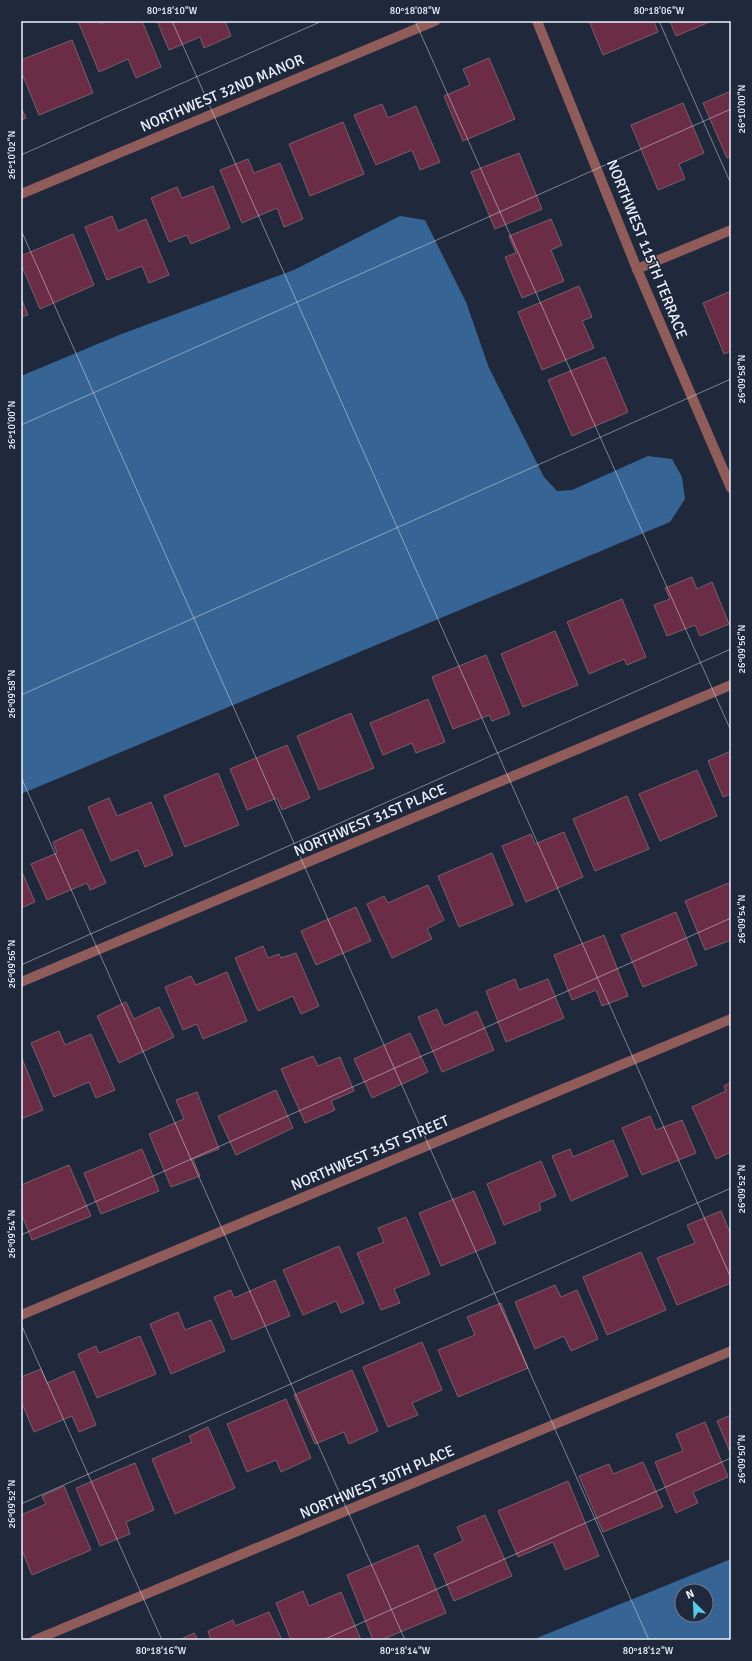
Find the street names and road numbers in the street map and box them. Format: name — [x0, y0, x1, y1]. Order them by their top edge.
street label: NORTHWEST 32ND MANOR — [137, 50, 307, 136]
street label: NORTHWEST 115TH TERRACE — [603, 157, 691, 341]
street label: NORTHWEST 31ST PLACE — [291, 780, 449, 860]
street label: NORTHWEST 31ST STREET — [288, 1111, 452, 1194]
street label: NORTHWEST 30TH PLACE — [297, 1441, 457, 1523]

